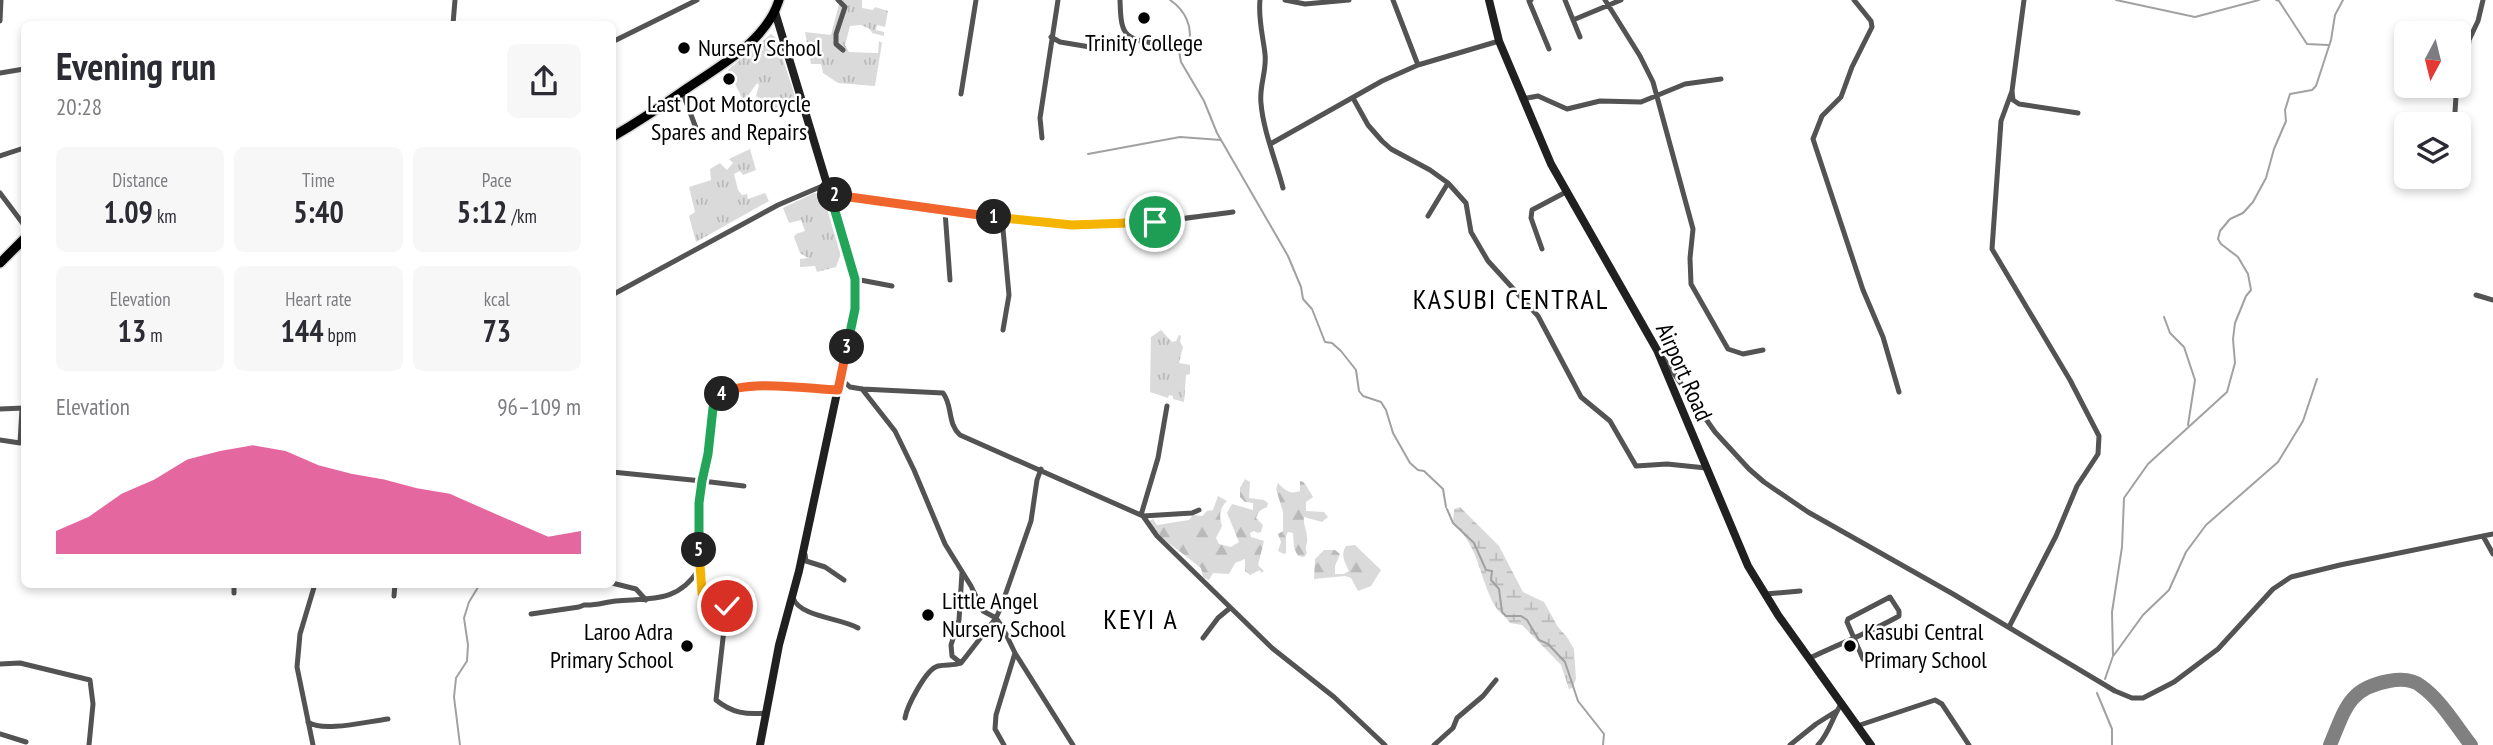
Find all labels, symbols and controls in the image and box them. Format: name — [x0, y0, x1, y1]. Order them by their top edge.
marker: Trinity College — [1136, 10, 1152, 26]
north arrow — [2394, 21, 2471, 98]
map controls — [2394, 21, 2471, 189]
place label: Trinity College — [1085, 27, 1203, 58]
place label: Nursery School — [698, 32, 822, 63]
marker: Nursery School — [676, 40, 692, 56]
text: Evening run — [56, 41, 216, 90]
button: share — [507, 44, 581, 118]
marker: Last Dot Motorcycle Spares and Repairs — [721, 71, 737, 87]
place label: Last Dot Motorcycle Spares and Repairs — [647, 88, 811, 147]
text: 20:28 — [56, 92, 102, 121]
button: layers — [2394, 112, 2471, 189]
text: Distance — [112, 168, 168, 192]
text: Time — [302, 168, 335, 192]
text: Pace — [482, 168, 512, 192]
pin: 2 — [818, 178, 852, 212]
text: 2 — [830, 182, 839, 206]
text: 1.09 — [104, 192, 153, 231]
text: 5:40 — [293, 192, 344, 231]
text: 5:12 — [457, 192, 507, 231]
pin — [1125, 192, 1185, 252]
pin: 1 — [976, 200, 1012, 234]
icon: arrive — [1136, 203, 1174, 241]
text: km — [153, 204, 177, 228]
text: /km — [507, 204, 537, 228]
text: 1 — [989, 204, 998, 228]
district label: KASUBI CENTRAL — [1413, 280, 1609, 317]
text: Elevation — [110, 287, 171, 311]
text: Heart rate — [285, 287, 352, 311]
text: kcal — [484, 287, 510, 311]
text: 13 — [118, 311, 146, 350]
text: 144 — [281, 311, 324, 350]
text: 73 — [482, 311, 511, 350]
street label: Airport Road — [1649, 318, 1720, 425]
text: m — [146, 323, 163, 347]
text: bpm — [324, 323, 356, 347]
pin: 3 — [830, 330, 864, 364]
text: 3 — [842, 334, 851, 358]
pin: 4 — [704, 376, 740, 412]
text: 4 — [717, 381, 726, 405]
text: Elevation — [56, 392, 130, 421]
text: 96–109 m — [497, 392, 581, 421]
pin: 5 — [682, 532, 716, 568]
text: 5 — [694, 537, 703, 561]
pin — [697, 576, 757, 636]
place label: Little Angel Nursery School — [942, 585, 1066, 644]
icon: check — [708, 587, 746, 625]
district label: KEYI A — [1103, 600, 1179, 637]
marker: Little Angel Nursery School — [920, 607, 936, 623]
place label: Laroo Adra Primary School — [550, 616, 673, 675]
place label: Kasubi Central Primary School — [1864, 616, 1987, 675]
marker: Laroo Adra Primary School — [679, 638, 695, 654]
marker: Kasubi Central Primary School — [1842, 638, 1858, 654]

